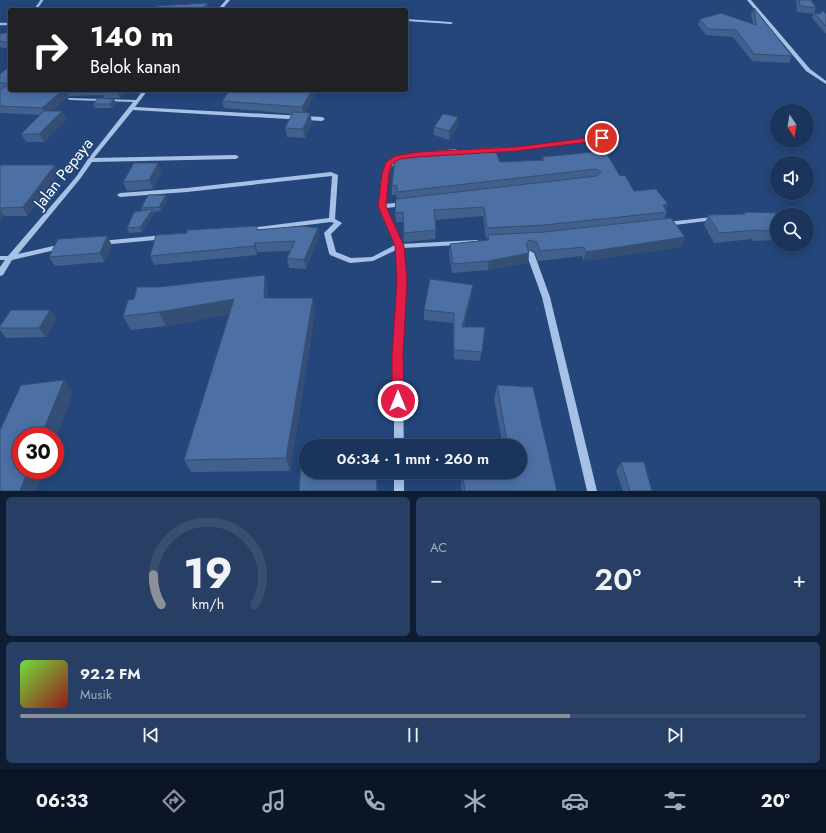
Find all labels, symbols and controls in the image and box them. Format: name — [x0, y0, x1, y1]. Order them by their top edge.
text: 140 m — [90, 16, 174, 57]
icon: right — [24, 24, 76, 76]
text: Belok kanan — [90, 54, 181, 80]
north arrow — [770, 104, 814, 148]
map controls — [770, 104, 814, 252]
pin — [585, 121, 619, 155]
icon: arrive — [591, 127, 613, 149]
street label: Jalan Pepaya — [27, 133, 98, 215]
button: sound — [770, 156, 814, 200]
button: search — [770, 208, 814, 252]
position arrow — [377, 380, 419, 422]
speed limit sign: 30 — [12, 427, 64, 479]
text: 06:34 · 1 mnt · 260 m — [337, 448, 489, 470]
text: AC — [430, 538, 447, 557]
text: 19 — [184, 542, 232, 603]
text: 20° — [594, 558, 641, 601]
text: − — [430, 563, 443, 595]
text: + — [792, 563, 806, 595]
text: km/h — [192, 593, 224, 613]
text: 92.2 FM — [80, 663, 141, 685]
text: Musik — [80, 685, 112, 704]
icon: previous — [140, 724, 162, 746]
icon: pause — [402, 724, 424, 746]
icon: next — [664, 724, 686, 746]
icon: directions — [160, 787, 188, 815]
icon: music — [260, 787, 288, 815]
icon: phone — [360, 787, 388, 815]
icon: climate — [461, 787, 489, 815]
icon: car — [561, 787, 589, 815]
icon: filters — [661, 787, 689, 815]
text: 06:33 — [36, 788, 88, 814]
text: 20° — [761, 788, 790, 814]

